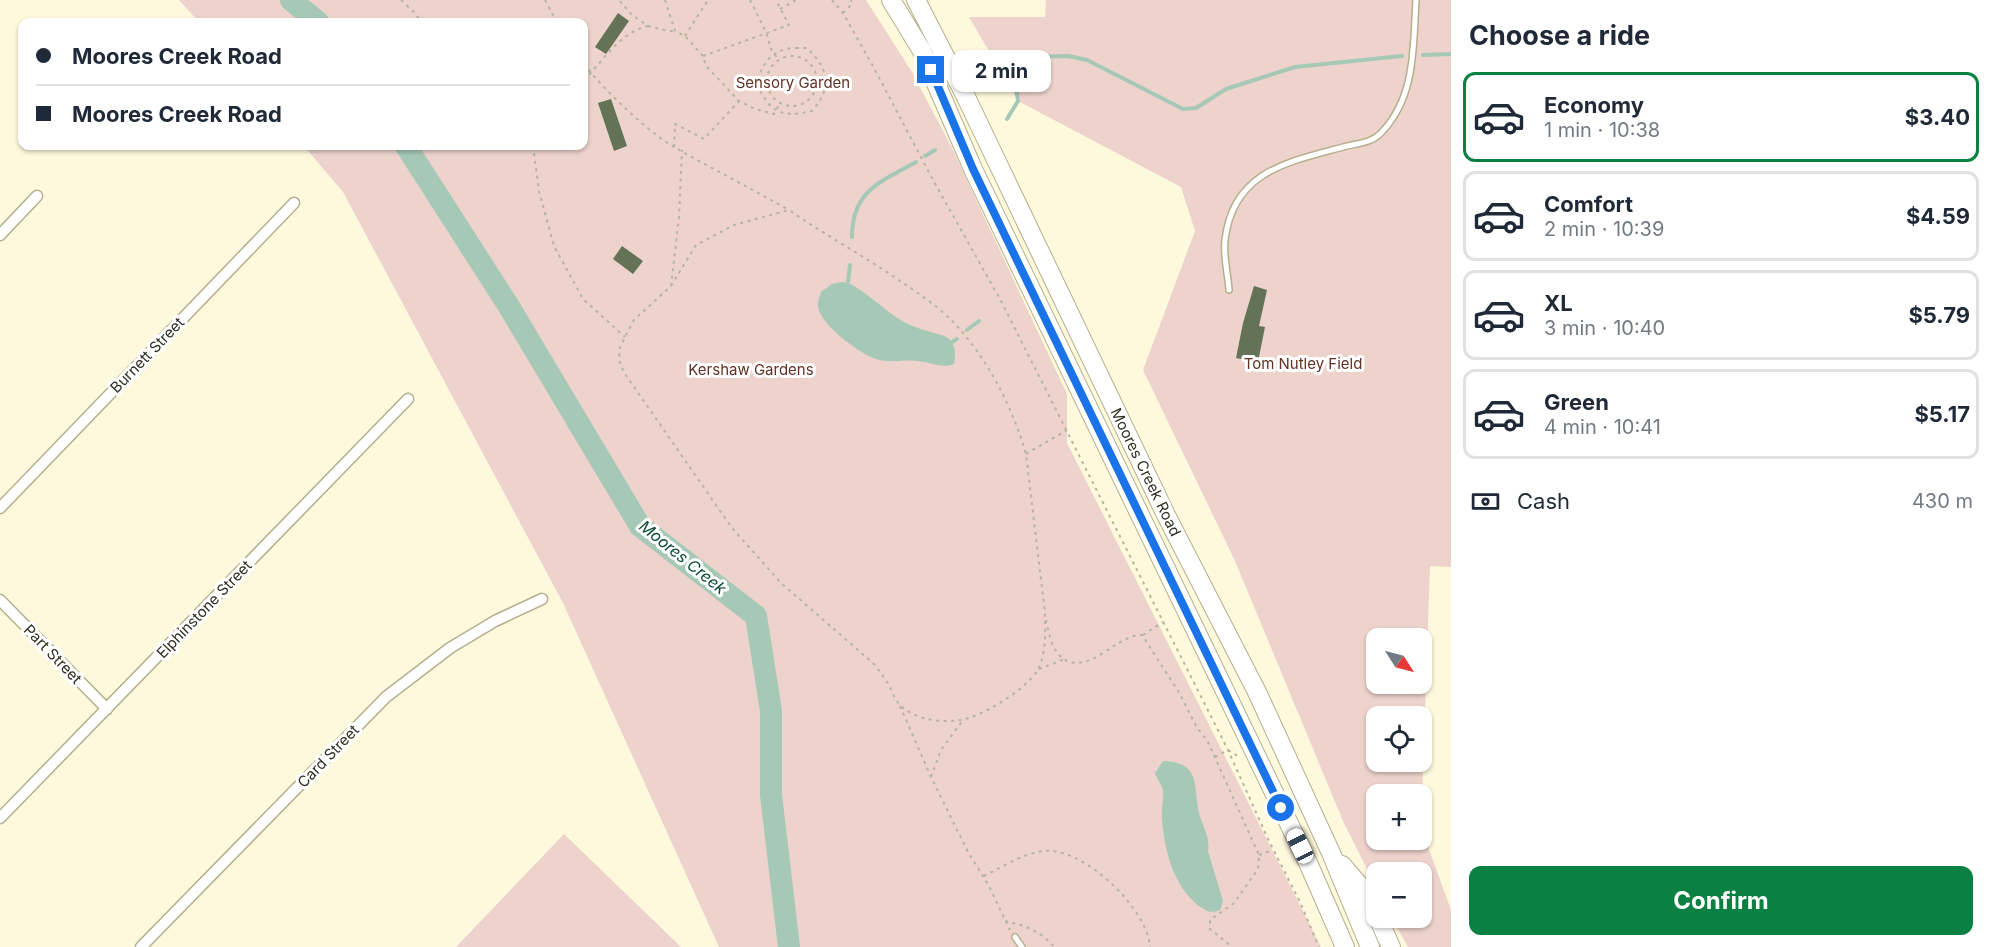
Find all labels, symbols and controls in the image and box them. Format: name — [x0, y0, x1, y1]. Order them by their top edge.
text: Choose a ride — [1469, 19, 1650, 52]
text: Moores Creek Road — [72, 43, 282, 69]
callout: 2 min — [952, 49, 1051, 91]
route end — [917, 56, 944, 83]
text: 2 min — [975, 59, 1028, 83]
park label: Sensory Garden — [736, 73, 850, 92]
icon: car — [1472, 90, 1526, 144]
text: Economy — [1544, 92, 1644, 118]
text: Moores Creek Road — [72, 101, 282, 127]
text: $3.40 — [1905, 104, 1970, 130]
text: 1 min · 10:38 — [1544, 118, 1660, 142]
icon: car — [1472, 189, 1526, 243]
text: Comfort — [1544, 191, 1633, 217]
text: $4.59 — [1906, 203, 1970, 229]
text: 2 min · 10:39 — [1544, 217, 1664, 241]
icon: car — [1472, 288, 1526, 342]
text: XL — [1544, 290, 1573, 316]
text: $5.79 — [1908, 302, 1970, 328]
street label: Burnett Street — [106, 313, 188, 397]
text: 3 min · 10:40 — [1544, 316, 1665, 340]
park label: Tom Nutley Field — [1244, 354, 1362, 373]
park label: Kershaw Gardens — [688, 360, 814, 379]
icon: car — [1472, 387, 1526, 441]
text: Green — [1544, 389, 1609, 415]
text: $5.17 — [1914, 401, 1970, 427]
street label: Moores Creek Road — [1107, 405, 1185, 539]
text: 4 min · 10:41 — [1544, 415, 1661, 439]
icon: cash — [1469, 485, 1502, 518]
text: Cash — [1517, 488, 1570, 514]
text: 430 m — [1912, 489, 1973, 513]
water label: Moores Creek — [635, 516, 731, 598]
street label: Elphinstone Street — [152, 556, 256, 662]
street label: Part Street — [20, 620, 86, 688]
north arrow — [1366, 628, 1432, 694]
map controls — [1366, 628, 1432, 928]
button: locate — [1366, 706, 1432, 772]
street label: Card Street — [293, 720, 363, 792]
button: + — [1366, 784, 1432, 850]
route start — [1267, 794, 1294, 821]
car — [1284, 826, 1316, 866]
button: − — [1366, 862, 1432, 928]
button: Confirm — [1469, 866, 1973, 935]

